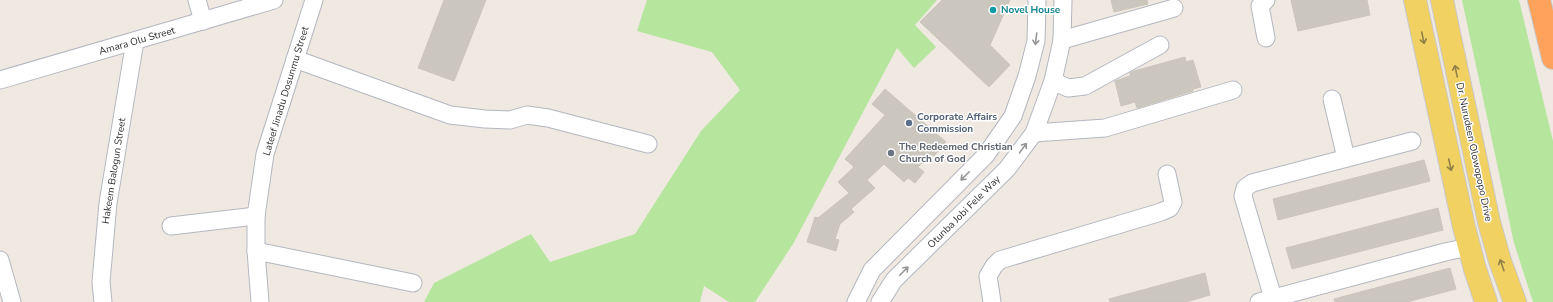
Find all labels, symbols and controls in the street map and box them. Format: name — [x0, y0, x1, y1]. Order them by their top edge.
place label: Novel House — [1001, 3, 1061, 17]
marker: Novel House — [988, 5, 998, 15]
street label: Amara Olu Street — [97, 23, 177, 59]
street label: Lateef Jinadu Dosunmu Street — [260, 24, 312, 157]
one-way arrow — [1420, 31, 1428, 44]
one-way arrow — [1032, 32, 1040, 45]
one-way arrow — [1452, 64, 1460, 77]
street label: Dr. Nurudeen Olowopopo Drive — [1452, 81, 1496, 223]
place label: Corporate Affairs Commission — [917, 110, 997, 136]
street label: Hakeem Balogun Street — [99, 117, 129, 225]
marker: Corporate Affairs Commission — [904, 118, 914, 128]
place label: The Redeemed Christian Church of God — [899, 140, 1013, 166]
one-way arrow — [1019, 142, 1027, 153]
marker: The Redeemed Christian Church of God — [886, 148, 896, 158]
one-way arrow — [1446, 158, 1454, 171]
one-way arrow — [960, 171, 970, 181]
street label: Otunba Jobi Fele Way — [924, 172, 1004, 252]
one-way arrow — [1498, 259, 1505, 272]
one-way arrow — [899, 266, 909, 276]

